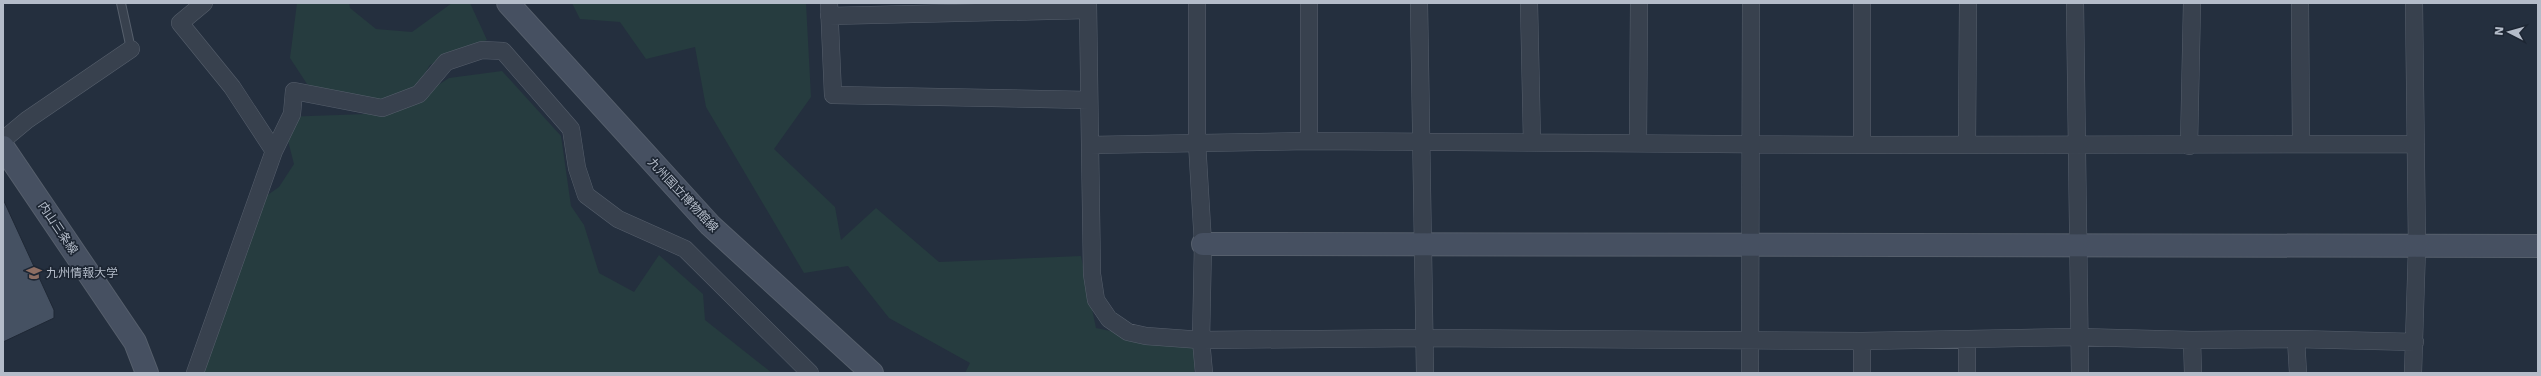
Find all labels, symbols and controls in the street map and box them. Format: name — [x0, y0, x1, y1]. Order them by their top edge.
north arrow — [2489, 12, 2529, 52]
text: N — [2493, 26, 2506, 36]
street label: 九州国立博物館線 — [645, 155, 721, 235]
street label: 内山三条線 — [35, 199, 81, 257]
school or university icon: 九州情報大学 — [25, 264, 43, 282]
place label: 九州情報大学 — [46, 266, 118, 280]

